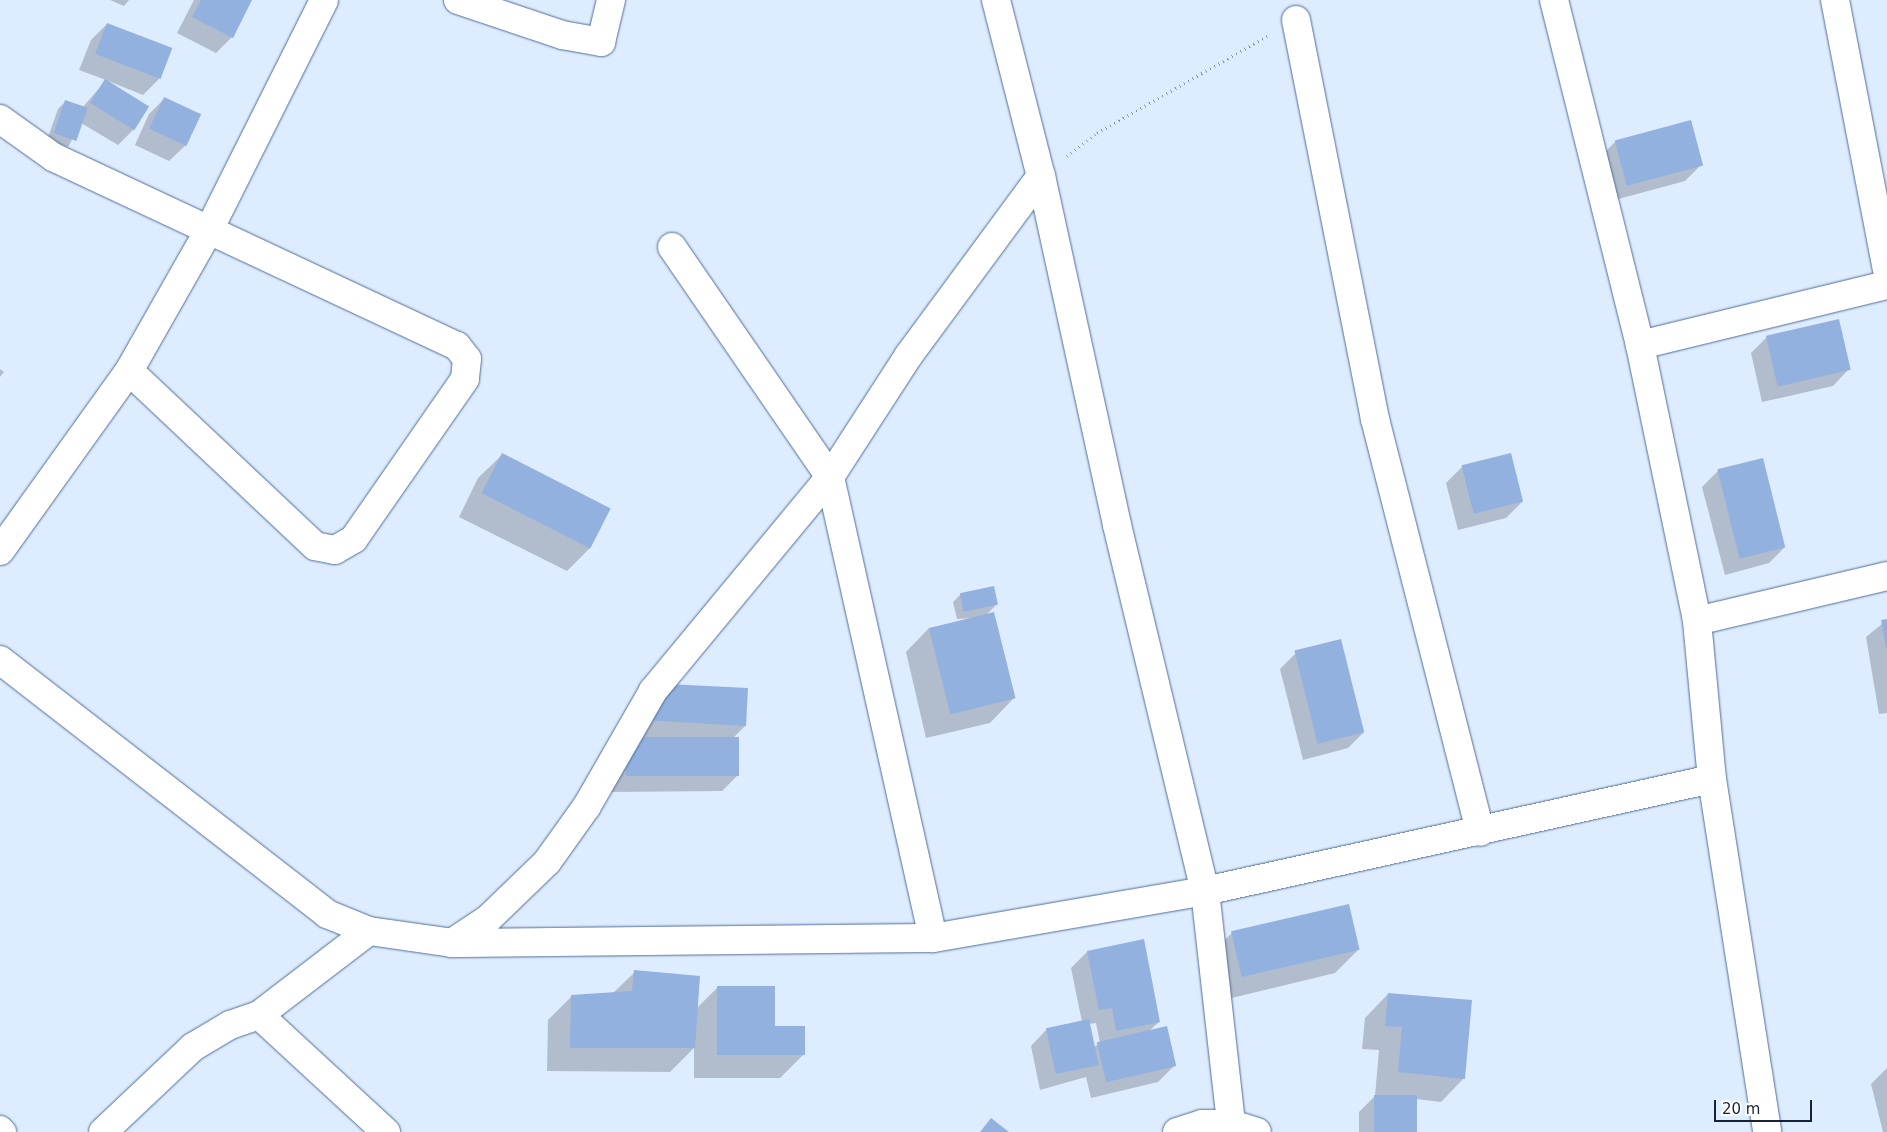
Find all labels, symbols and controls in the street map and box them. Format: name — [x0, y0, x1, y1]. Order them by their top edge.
scale bar — [1717, 1090, 1814, 1122]
text: 20 m — [1722, 1100, 1760, 1118]

